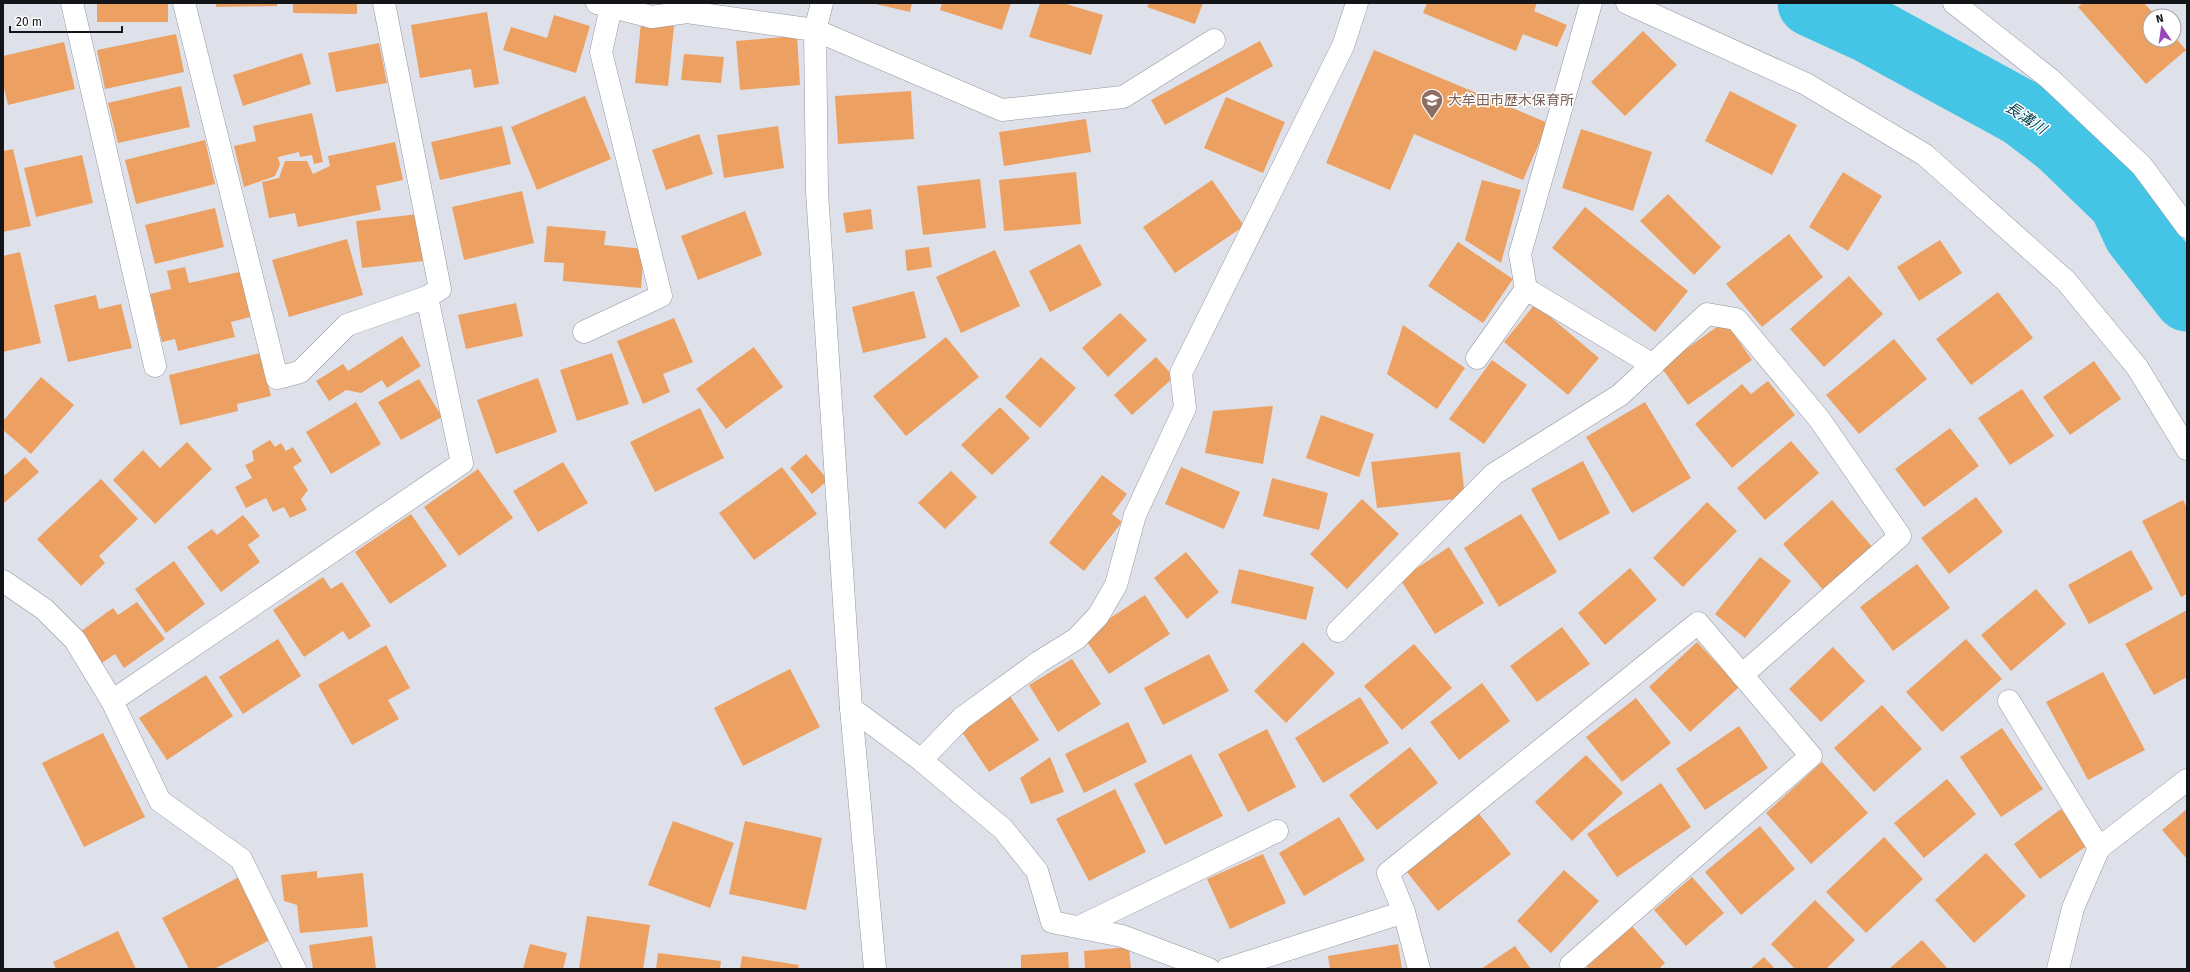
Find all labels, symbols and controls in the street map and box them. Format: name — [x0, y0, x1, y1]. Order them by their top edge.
scale bar — [10, 8, 122, 34]
north arrow — [2142, 8, 2182, 48]
text: N — [2155, 12, 2165, 26]
text: 20 m — [16, 15, 42, 29]
school or university icon: 大牟田市歴木保育所 — [1419, 87, 1445, 120]
place label: 大牟田市歴木保育所 — [1448, 92, 1574, 109]
water label: 長溝川 — [2002, 98, 2051, 139]

